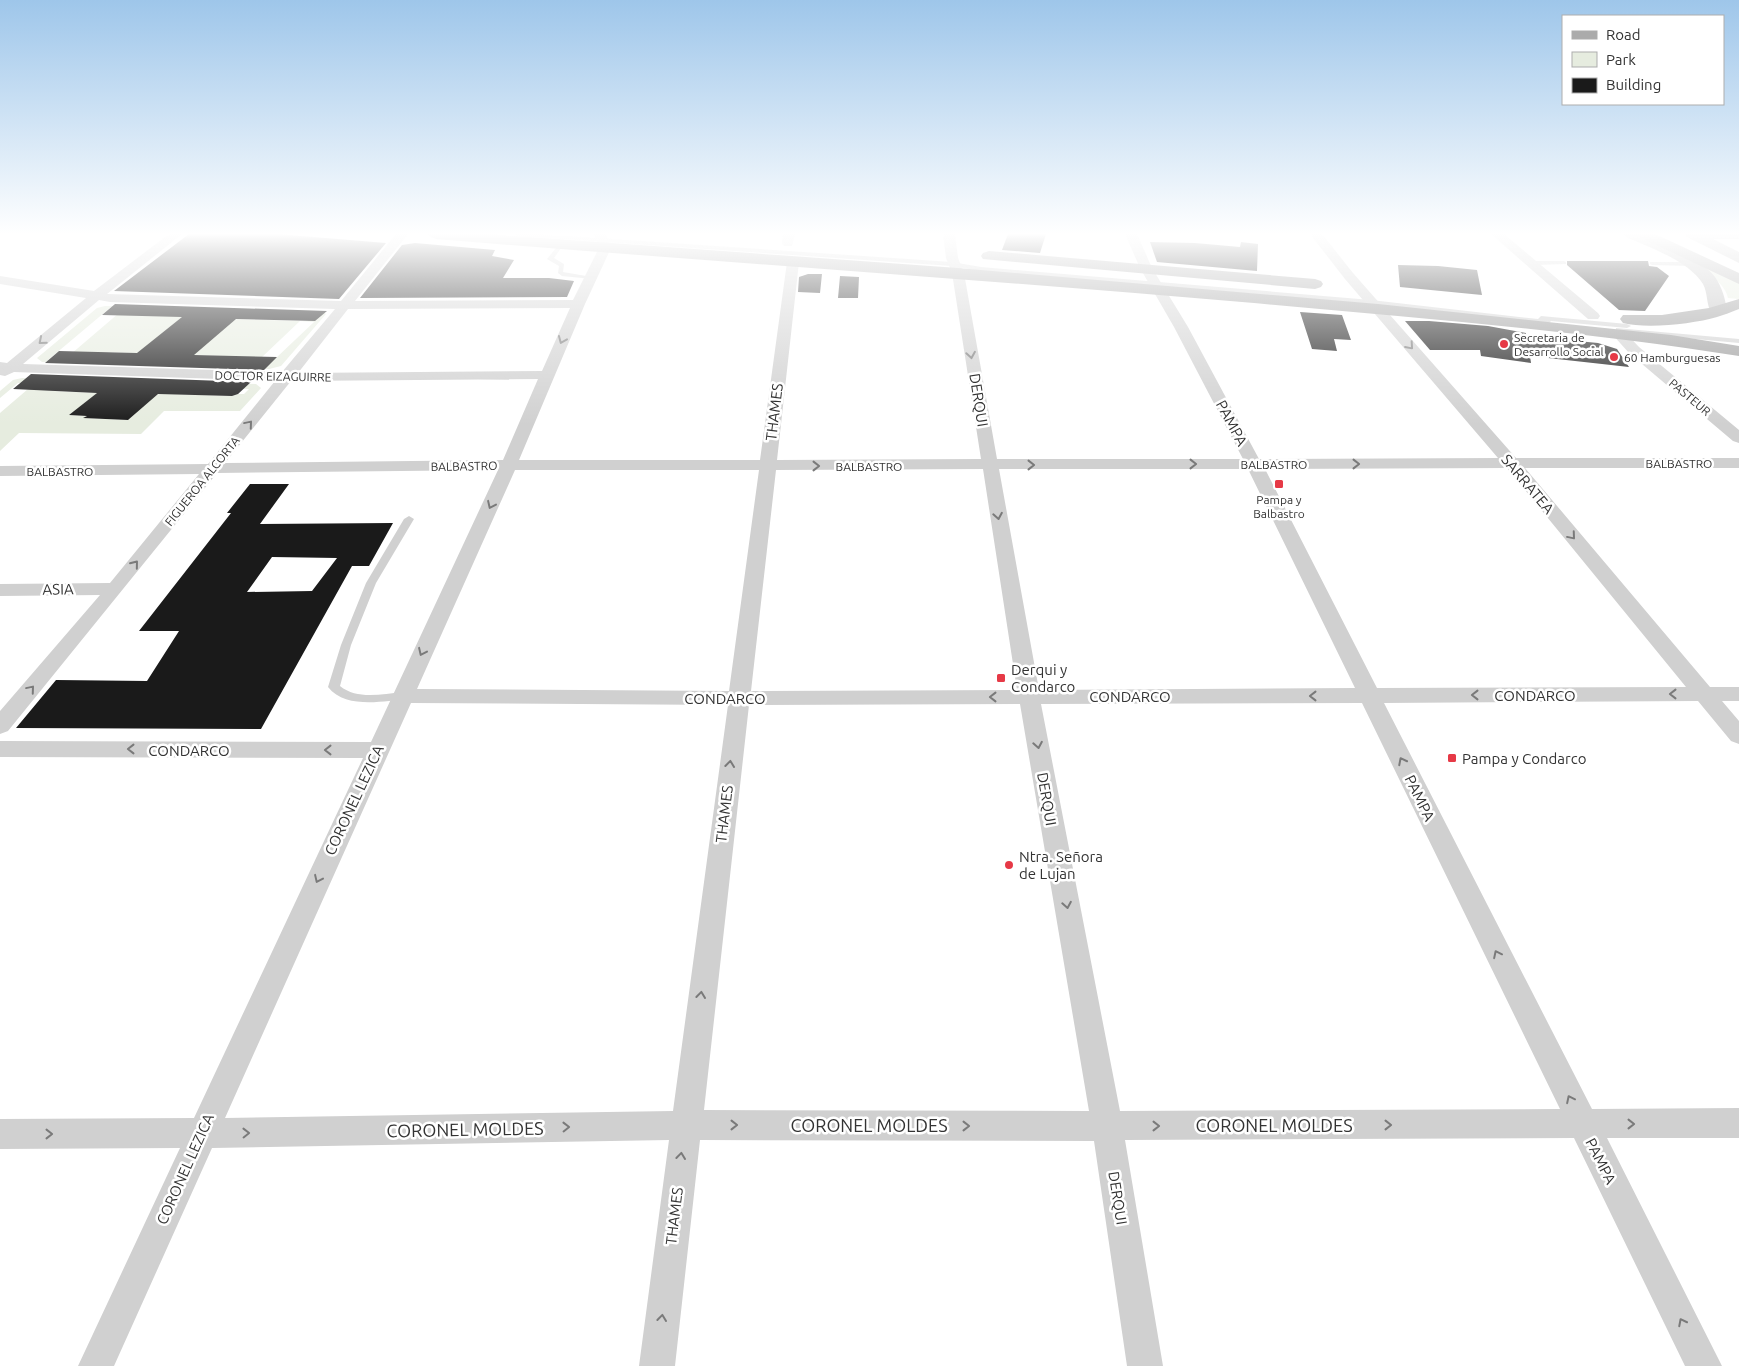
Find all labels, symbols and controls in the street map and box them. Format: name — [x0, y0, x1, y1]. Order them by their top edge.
legend — [1562, 15, 1724, 105]
text: Road — [1606, 26, 1641, 43]
text: Park — [1606, 51, 1636, 68]
text: Building — [1606, 76, 1661, 93]
place label: Secretaria de Desarrollo Social — [1514, 331, 1604, 358]
one-way arrow — [39, 335, 48, 344]
one-way arrow — [558, 335, 569, 344]
marker: Secretaria de Desarrollo Social — [1498, 338, 1510, 350]
one-way arrow — [1404, 340, 1413, 349]
one-way arrow — [966, 351, 976, 360]
marker: 60 Hamburguesas — [1608, 351, 1620, 363]
place label: 60 Hamburguesas — [1624, 351, 1721, 364]
street label: DOCTOR EIZAGUIRRE — [214, 368, 332, 384]
street label: DERQUI — [966, 372, 992, 428]
street label: PASTEUR — [1667, 376, 1714, 418]
street label: THAMES — [762, 382, 786, 442]
street label: PAMPA — [1213, 397, 1251, 449]
one-way arrow — [243, 421, 251, 430]
street label: FIGUEROA ALCORTA — [162, 434, 242, 528]
street label: SARRATEA — [1498, 451, 1558, 517]
street label: BALBASTRO — [1646, 457, 1712, 470]
street label: BALBASTRO — [1241, 458, 1307, 471]
street label: BALBASTRO — [430, 459, 498, 473]
one-way arrow — [1190, 459, 1197, 469]
one-way arrow — [1352, 459, 1360, 469]
street label: BALBASTRO — [836, 460, 902, 473]
one-way arrow — [1027, 460, 1035, 470]
one-way arrow — [812, 461, 820, 471]
street label: BALBASTRO — [27, 465, 93, 478]
marker: Pampa y Balbastro — [1273, 478, 1285, 490]
place label: Pampa y Balbastro — [1253, 493, 1305, 520]
one-way arrow — [486, 500, 497, 509]
one-way arrow — [992, 511, 1002, 520]
one-way arrow — [1566, 530, 1575, 539]
one-way arrow — [130, 561, 138, 570]
street label: ASIA — [42, 580, 74, 598]
one-way arrow — [418, 647, 429, 656]
place label: Derqui y Condarco — [1011, 661, 1075, 695]
marker: Derqui y Condarco — [995, 672, 1007, 684]
one-way arrow — [26, 686, 34, 695]
street label: CONDARCO — [1494, 687, 1576, 704]
street label: CONDARCO — [1089, 688, 1171, 705]
one-way arrow — [1669, 689, 1676, 699]
street label: CONDARCO — [684, 690, 766, 707]
one-way arrow — [1471, 690, 1479, 700]
one-way arrow — [1309, 691, 1316, 701]
one-way arrow — [989, 692, 996, 702]
one-way arrow — [1032, 740, 1042, 749]
street label: CONDARCO — [148, 742, 230, 759]
street label: CORONEL LEZICA — [321, 742, 387, 858]
one-way arrow — [127, 744, 134, 754]
one-way arrow — [324, 745, 332, 755]
place label: Pampa y Condarco — [1462, 750, 1586, 767]
marker: Pampa y Condarco — [1446, 752, 1458, 764]
one-way arrow — [1398, 757, 1408, 766]
one-way arrow — [724, 760, 735, 768]
street label: DERQUI — [1034, 771, 1060, 827]
street label: PAMPA — [1402, 772, 1439, 824]
street label: THAMES — [712, 784, 736, 844]
place label: Ntra. Señora de Lujan — [1019, 848, 1103, 882]
marker: Ntra. Señora de Lujan — [1003, 859, 1015, 871]
one-way arrow — [313, 874, 324, 883]
one-way arrow — [1061, 900, 1071, 909]
one-way arrow — [1493, 950, 1504, 959]
one-way arrow — [695, 991, 706, 999]
one-way arrow — [1566, 1095, 1576, 1104]
street label: CORONEL LEZICA — [153, 1111, 217, 1227]
street label: CORONEL MOLDES — [790, 1115, 948, 1135]
street label: CORONEL MOLDES — [1195, 1115, 1353, 1135]
street label: CORONEL MOLDES — [386, 1118, 544, 1140]
one-way arrow — [1627, 1119, 1635, 1129]
one-way arrow — [730, 1120, 738, 1130]
one-way arrow — [1384, 1120, 1392, 1130]
one-way arrow — [963, 1121, 971, 1131]
one-way arrow — [1152, 1121, 1160, 1131]
one-way arrow — [562, 1122, 570, 1132]
one-way arrow — [242, 1128, 250, 1138]
one-way arrow — [45, 1129, 53, 1139]
street label: PAMPA — [1582, 1135, 1620, 1187]
one-way arrow — [675, 1152, 686, 1160]
street label: DERQUI — [1105, 1170, 1131, 1226]
street label: THAMES — [662, 1186, 686, 1246]
one-way arrow — [656, 1313, 667, 1321]
one-way arrow — [1678, 1319, 1688, 1328]

